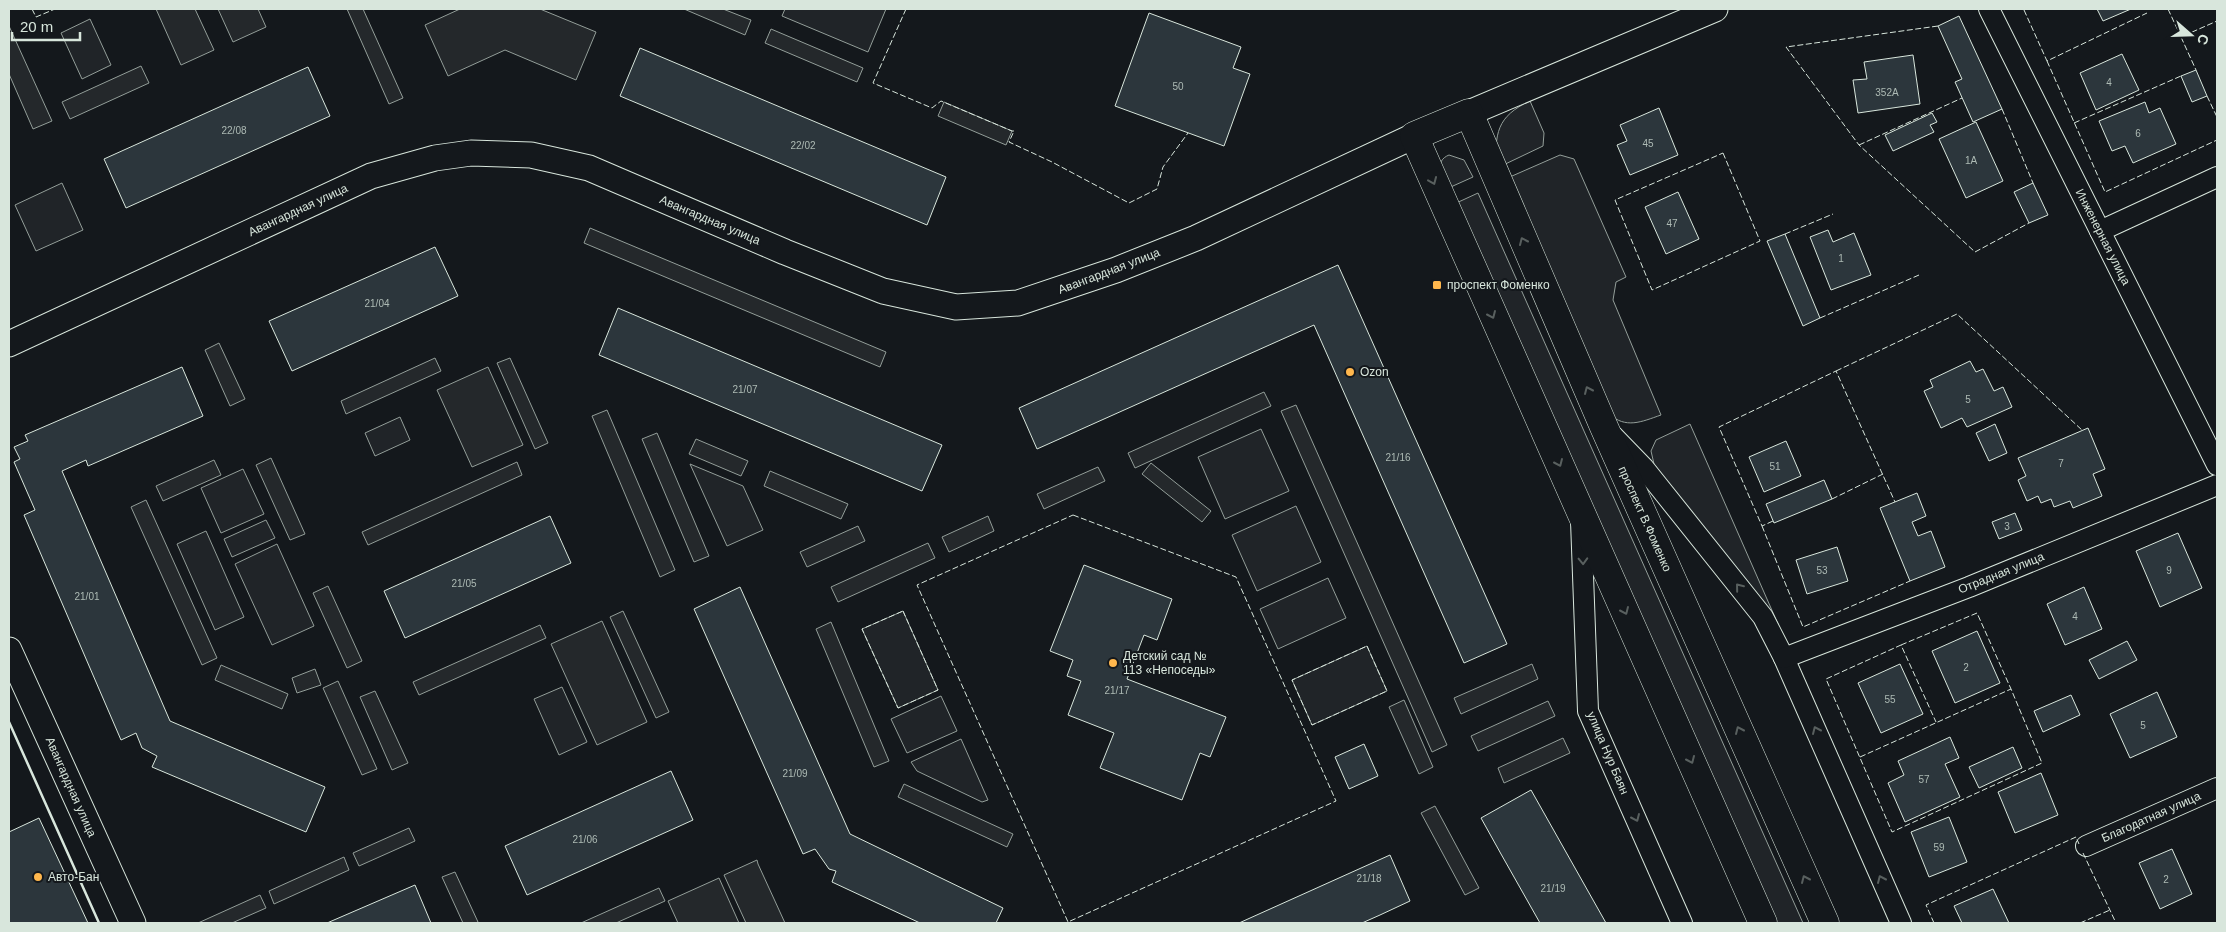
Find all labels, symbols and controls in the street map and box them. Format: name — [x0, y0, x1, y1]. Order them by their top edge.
scale bar — [12, 10, 80, 42]
north arrow — [2166, 10, 2216, 60]
text: 20 m — [20, 18, 53, 35]
text: С — [2194, 32, 2212, 47]
house number: 4 — [2106, 77, 2112, 88]
house number: 50 — [1172, 81, 1184, 92]
house number: 352А — [1875, 87, 1899, 98]
house number: 22/08 — [221, 125, 247, 136]
house number: 6 — [2135, 128, 2141, 139]
house number: 45 — [1642, 138, 1654, 149]
house number: 22/02 — [790, 140, 816, 151]
house number: 1А — [1965, 155, 1977, 166]
one-way arrow — [1426, 176, 1437, 185]
street label: Авангардная улица — [246, 181, 350, 239]
street label: Инженерная улица — [2073, 187, 2133, 288]
street label: Авангардная улица — [658, 192, 763, 248]
house number: 47 — [1666, 218, 1678, 229]
one-way arrow — [1519, 237, 1530, 246]
street label: Авангардная улица — [1056, 245, 1162, 297]
house number: 1 — [1838, 253, 1844, 264]
place label: проспект Фоменко — [1447, 278, 1550, 292]
marker: проспект Фоменко — [1431, 279, 1443, 291]
house number: 21/04 — [364, 298, 390, 309]
one-way arrow — [1486, 310, 1497, 319]
place label: Ozon — [1360, 365, 1389, 379]
marker: Ozon — [1344, 366, 1356, 378]
house number: 21/07 — [732, 384, 758, 395]
one-way arrow — [1584, 386, 1595, 395]
house number: 5 — [1965, 394, 1971, 405]
house number: 21/16 — [1385, 452, 1411, 463]
one-way arrow — [1552, 458, 1563, 467]
house number: 7 — [2058, 458, 2064, 469]
house number: 51 — [1769, 461, 1781, 472]
street label: проспект В.Фоменко — [1615, 464, 1675, 574]
house number: 3 — [2004, 521, 2010, 532]
street label: Отрадная улица — [1956, 549, 2046, 597]
one-way arrow — [1577, 557, 1588, 565]
house number: 53 — [1816, 565, 1828, 576]
house number: 9 — [2166, 565, 2172, 576]
house number: 21/05 — [451, 578, 477, 589]
one-way arrow — [1736, 584, 1745, 593]
house number: 21/01 — [74, 591, 100, 602]
one-way arrow — [1618, 606, 1629, 615]
house number: 4 — [2072, 611, 2078, 622]
place label: Детский сад № 113 «Непоседы» — [1123, 649, 1216, 677]
marker: Детский сад № 113 «Непоседы» — [1107, 657, 1119, 669]
house number: 2 — [1963, 662, 1969, 673]
house number: 21/17 — [1104, 685, 1130, 696]
house number: 55 — [1884, 694, 1896, 705]
street label: улица Нур Баян — [1584, 710, 1632, 796]
house number: 5 — [2140, 720, 2146, 731]
one-way arrow — [1735, 726, 1746, 735]
one-way arrow — [1811, 726, 1822, 735]
street label: Авангардная улица — [43, 735, 99, 839]
one-way arrow — [1684, 755, 1695, 764]
house number: 21/09 — [782, 768, 808, 779]
house number: 57 — [1918, 774, 1930, 785]
street label: Благодатная улица — [2099, 789, 2203, 845]
one-way arrow — [1629, 813, 1640, 822]
house number: 21/06 — [572, 834, 598, 845]
house number: 59 — [1933, 842, 1945, 853]
place label: Авто-Бан — [48, 870, 99, 884]
marker: Авто-Бан — [32, 871, 44, 883]
house number: 21/18 — [1356, 873, 1382, 884]
house number: 2 — [2163, 874, 2169, 885]
one-way arrow — [1801, 875, 1812, 884]
one-way arrow — [1877, 875, 1888, 884]
house number: 21/19 — [1540, 883, 1566, 894]

